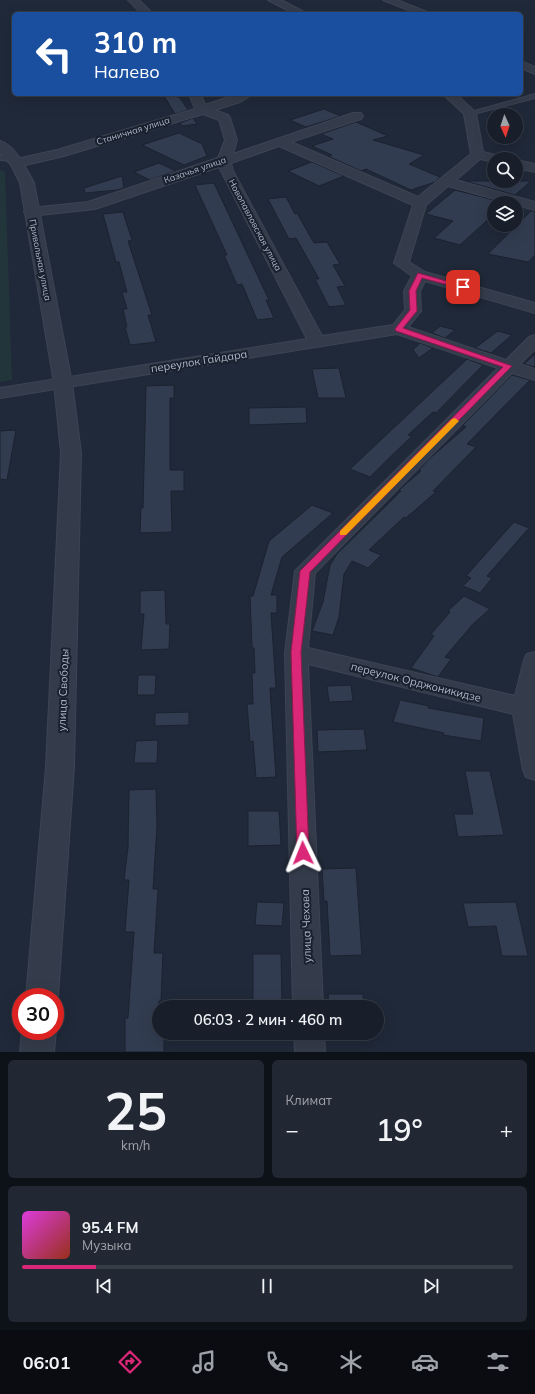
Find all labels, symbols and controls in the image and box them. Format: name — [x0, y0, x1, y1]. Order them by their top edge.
text: 310 m — [94, 25, 177, 60]
icon: left — [28, 28, 80, 80]
text: Налево — [94, 60, 160, 83]
north arrow — [487, 108, 523, 144]
map controls — [487, 108, 523, 232]
street label: Станичная улица — [95, 114, 171, 148]
button: search — [487, 152, 523, 188]
street label: Казачья улица — [162, 154, 228, 186]
street label: Новопавловская улица — [226, 177, 284, 273]
button: layers — [487, 196, 523, 232]
street label: Привольная улица — [26, 218, 54, 302]
pin — [446, 270, 480, 304]
icon: arrive — [452, 276, 474, 298]
street label: переулок Гайдара — [150, 346, 248, 376]
street label: улица Свободы — [55, 648, 71, 732]
street label: переулок Орджоникидзе — [349, 659, 483, 705]
position arrow — [282, 832, 324, 874]
street label: улица Чехова — [298, 889, 314, 963]
speed limit sign: 30 — [12, 988, 64, 1040]
text: 06:03 · 2 мин · 460 m — [194, 1010, 342, 1029]
text: 25 — [105, 1078, 167, 1143]
text: Климат — [286, 1092, 332, 1108]
text: 19° — [376, 1111, 423, 1149]
text: − — [286, 1116, 299, 1144]
text: + — [500, 1116, 513, 1144]
text: km/h — [121, 1137, 150, 1153]
text: 95.4 FM — [82, 1218, 138, 1237]
text: Музыка — [82, 1237, 131, 1253]
icon: previous — [93, 1275, 115, 1297]
icon: pause — [256, 1275, 278, 1297]
icon: next — [420, 1275, 442, 1297]
icon: directions — [116, 1348, 144, 1376]
icon: music — [190, 1348, 218, 1376]
icon: phone — [263, 1348, 291, 1376]
icon: climate — [337, 1348, 365, 1376]
icon: car — [411, 1348, 439, 1376]
icon: filters — [484, 1348, 512, 1376]
text: 06:01 — [23, 1351, 70, 1374]

